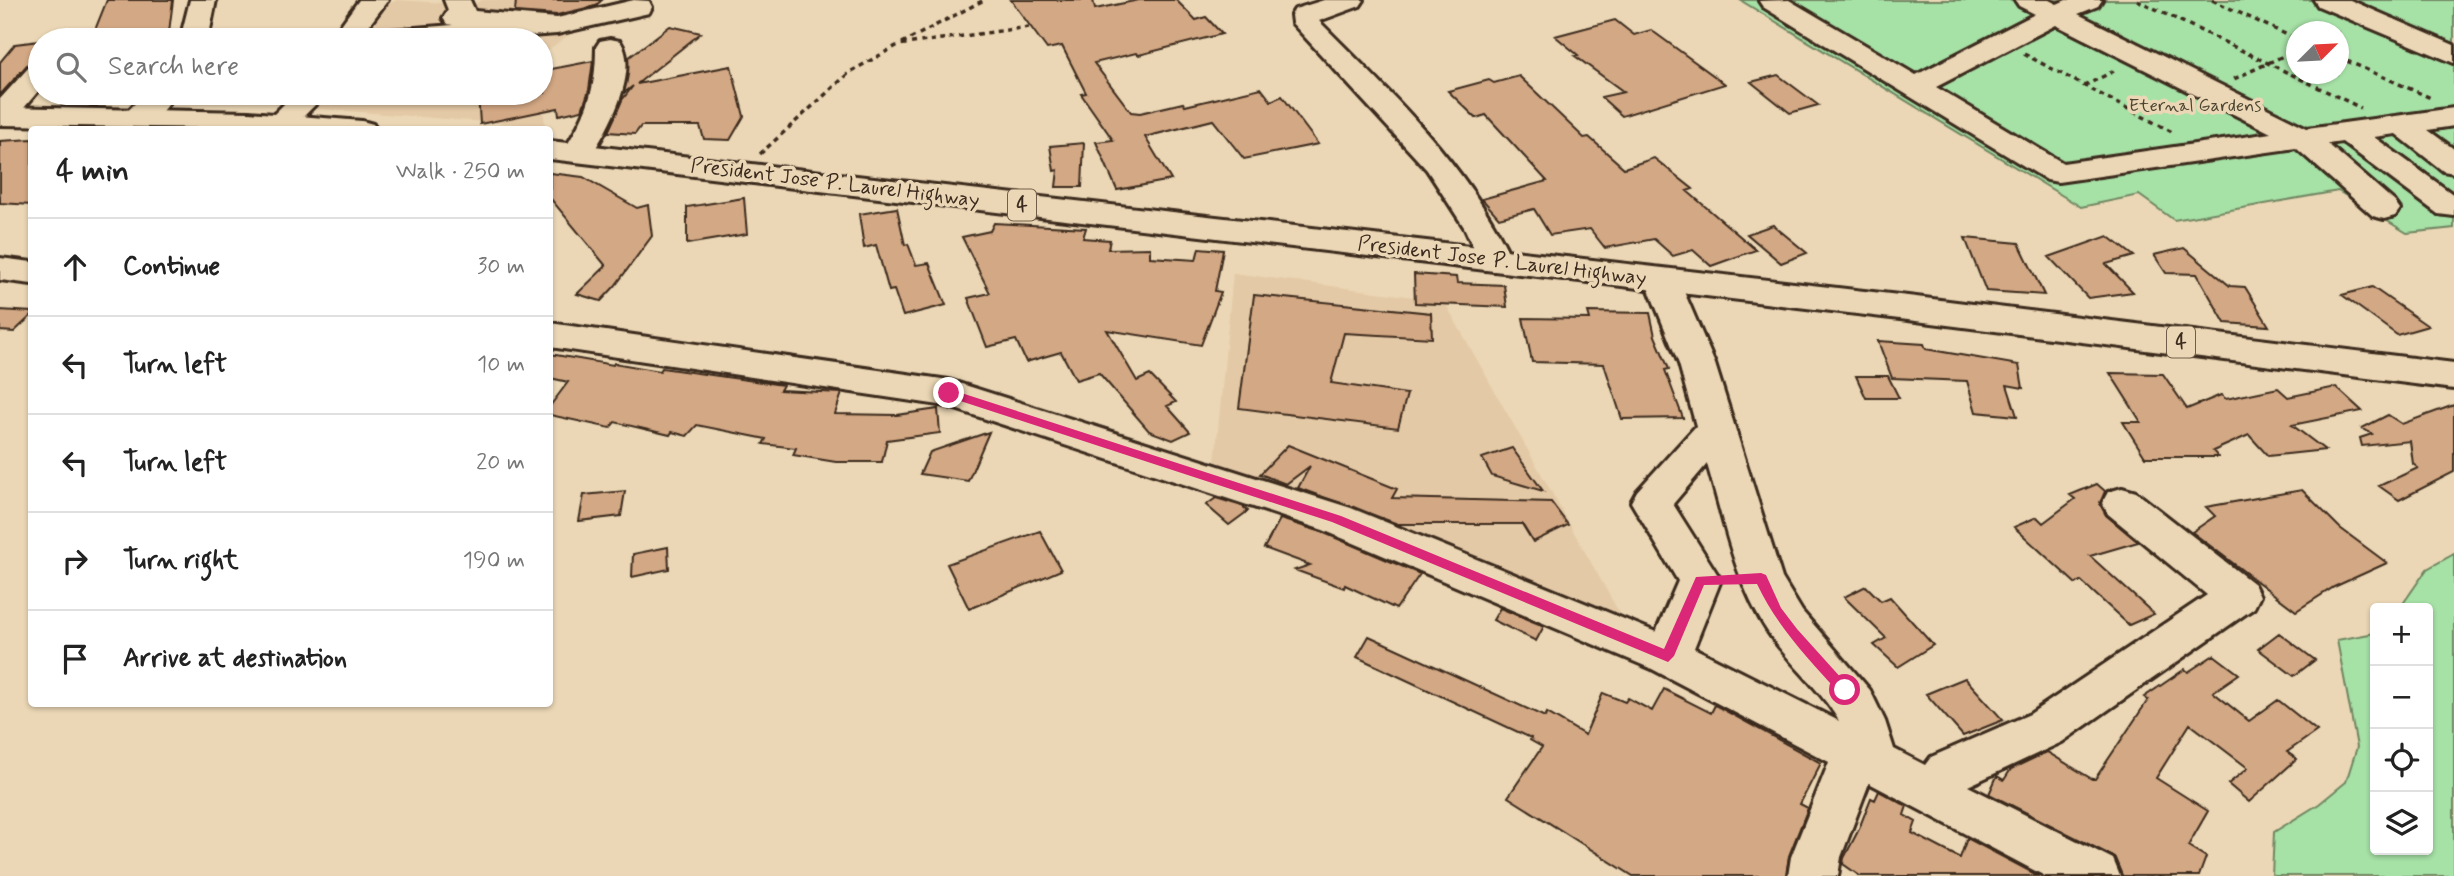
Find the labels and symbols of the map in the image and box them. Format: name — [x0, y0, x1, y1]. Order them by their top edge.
north arrow — [2286, 21, 2349, 84]
park label: Eternal Gardens — [2129, 94, 2261, 118]
street label: President Jose P. Laurel Highway — [689, 151, 981, 217]
road number: 4 — [1008, 190, 1036, 220]
street label: President Jose P. Laurel Highway — [1356, 229, 1648, 295]
road number: 4 — [2167, 326, 2195, 358]
route end — [933, 377, 964, 408]
route start — [1829, 674, 1860, 705]

